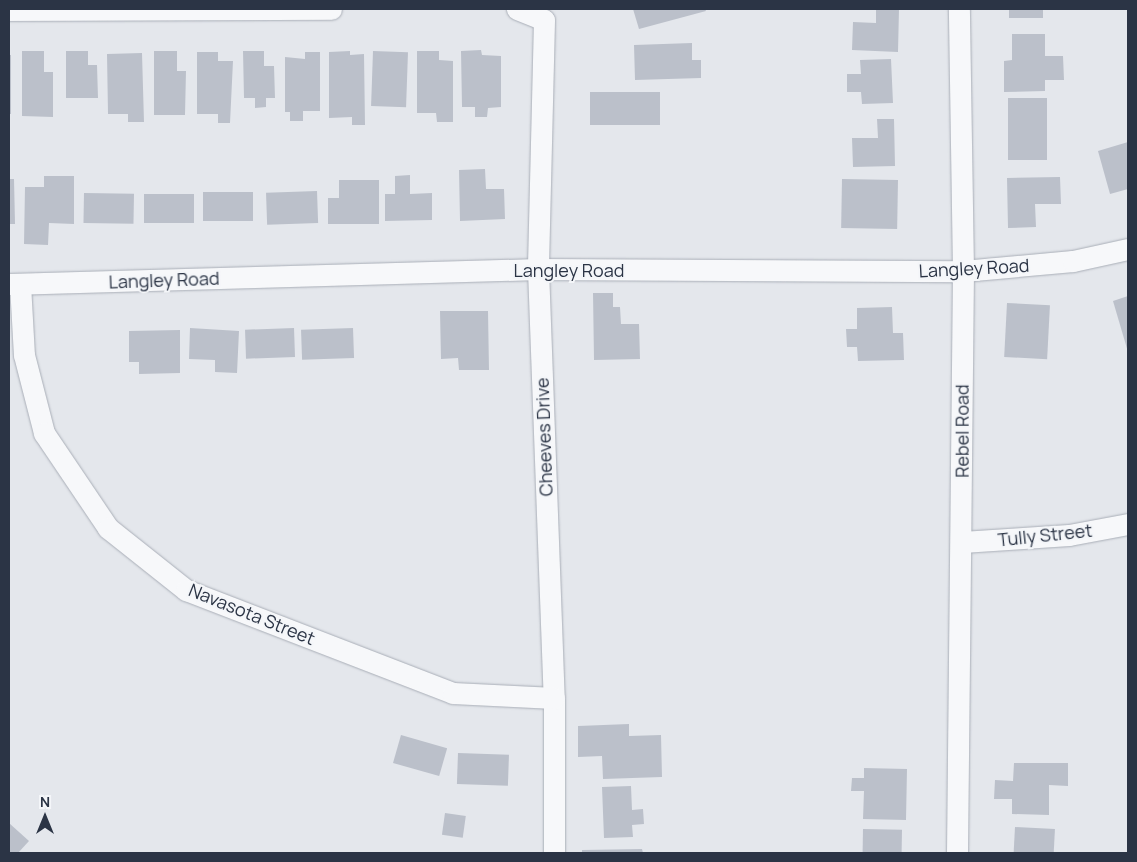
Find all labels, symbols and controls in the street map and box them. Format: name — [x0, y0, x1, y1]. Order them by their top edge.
street label: Langley Road — [918, 254, 1030, 282]
street label: Langley Road — [514, 259, 624, 281]
street label: Langley Road — [108, 267, 220, 293]
street label: Cheeves Drive — [531, 377, 557, 497]
street label: Rebel Road — [951, 384, 973, 478]
street label: Tully Street — [997, 519, 1093, 551]
street label: Navasota Street — [186, 579, 318, 649]
north arrow — [20, 792, 70, 842]
text: N — [40, 792, 50, 811]

